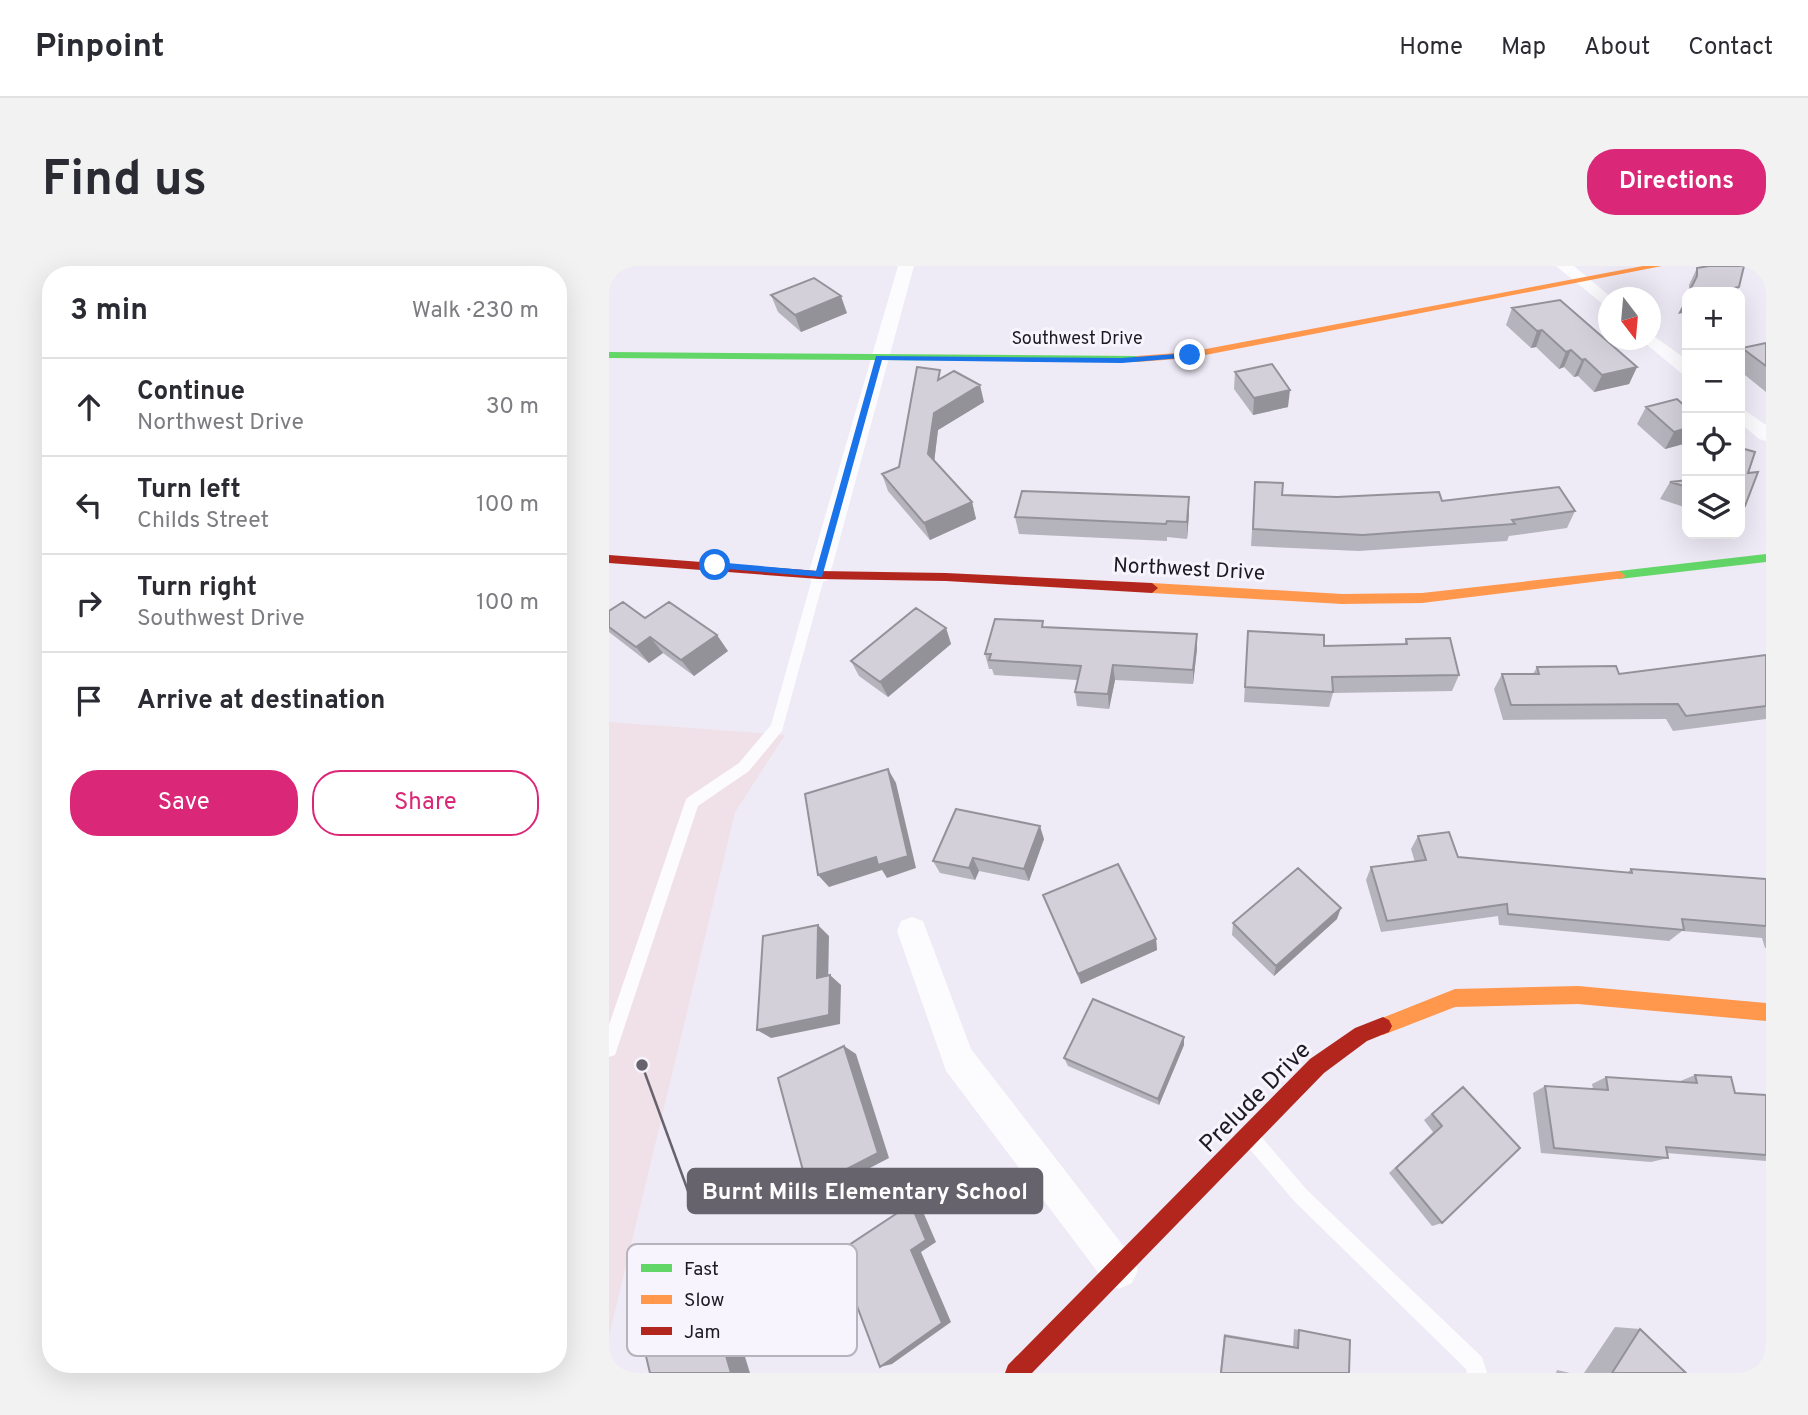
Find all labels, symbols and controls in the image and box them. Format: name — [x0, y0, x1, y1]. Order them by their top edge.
text: Pinpoint — [35, 27, 164, 69]
text: Home — [1399, 33, 1463, 63]
text: Map — [1501, 33, 1546, 63]
text: About — [1584, 33, 1650, 63]
text: Contact — [1688, 33, 1773, 63]
button: Directions — [1587, 149, 1766, 215]
text: Find us — [42, 151, 207, 213]
north arrow — [1598, 287, 1661, 350]
map controls — [1682, 287, 1745, 539]
button: + — [1682, 287, 1745, 350]
text: 3 min — [70, 293, 148, 330]
text: Walk · 230 m — [412, 297, 539, 326]
street label: Southwest Drive — [1011, 328, 1143, 351]
route end — [1174, 339, 1205, 370]
button: − — [1682, 350, 1745, 413]
text: Continue — [137, 376, 245, 409]
icon: ahead — [70, 388, 108, 426]
text: 30 m — [486, 393, 539, 422]
text: Northwest Drive — [137, 409, 304, 438]
button: locate — [1682, 413, 1745, 476]
text: Turn left — [137, 474, 241, 507]
button: layers — [1682, 476, 1745, 539]
icon: left — [70, 486, 108, 524]
text: 100 m — [476, 491, 539, 520]
text: Childs Street — [137, 507, 269, 536]
route start — [699, 549, 730, 580]
street label: Northwest Drive — [1112, 553, 1266, 587]
text: Turn right — [137, 572, 257, 605]
icon: right — [70, 584, 108, 622]
text: 100 m — [476, 589, 539, 618]
text: Southwest Drive — [137, 605, 305, 634]
icon: arrive — [70, 682, 108, 720]
text: Arrive at destination — [137, 685, 385, 718]
button: Save — [70, 770, 298, 836]
button: Share — [312, 770, 539, 836]
street label: Prelude Drive — [1194, 1036, 1318, 1160]
callout: Burnt Mills Elementary School — [688, 1169, 1042, 1213]
text: Burnt Mills Elementary School — [702, 1179, 1028, 1208]
legend — [627, 1244, 857, 1356]
text: Fast — [684, 1258, 719, 1282]
text: Slow — [684, 1289, 724, 1313]
text: Jam — [684, 1321, 721, 1345]

